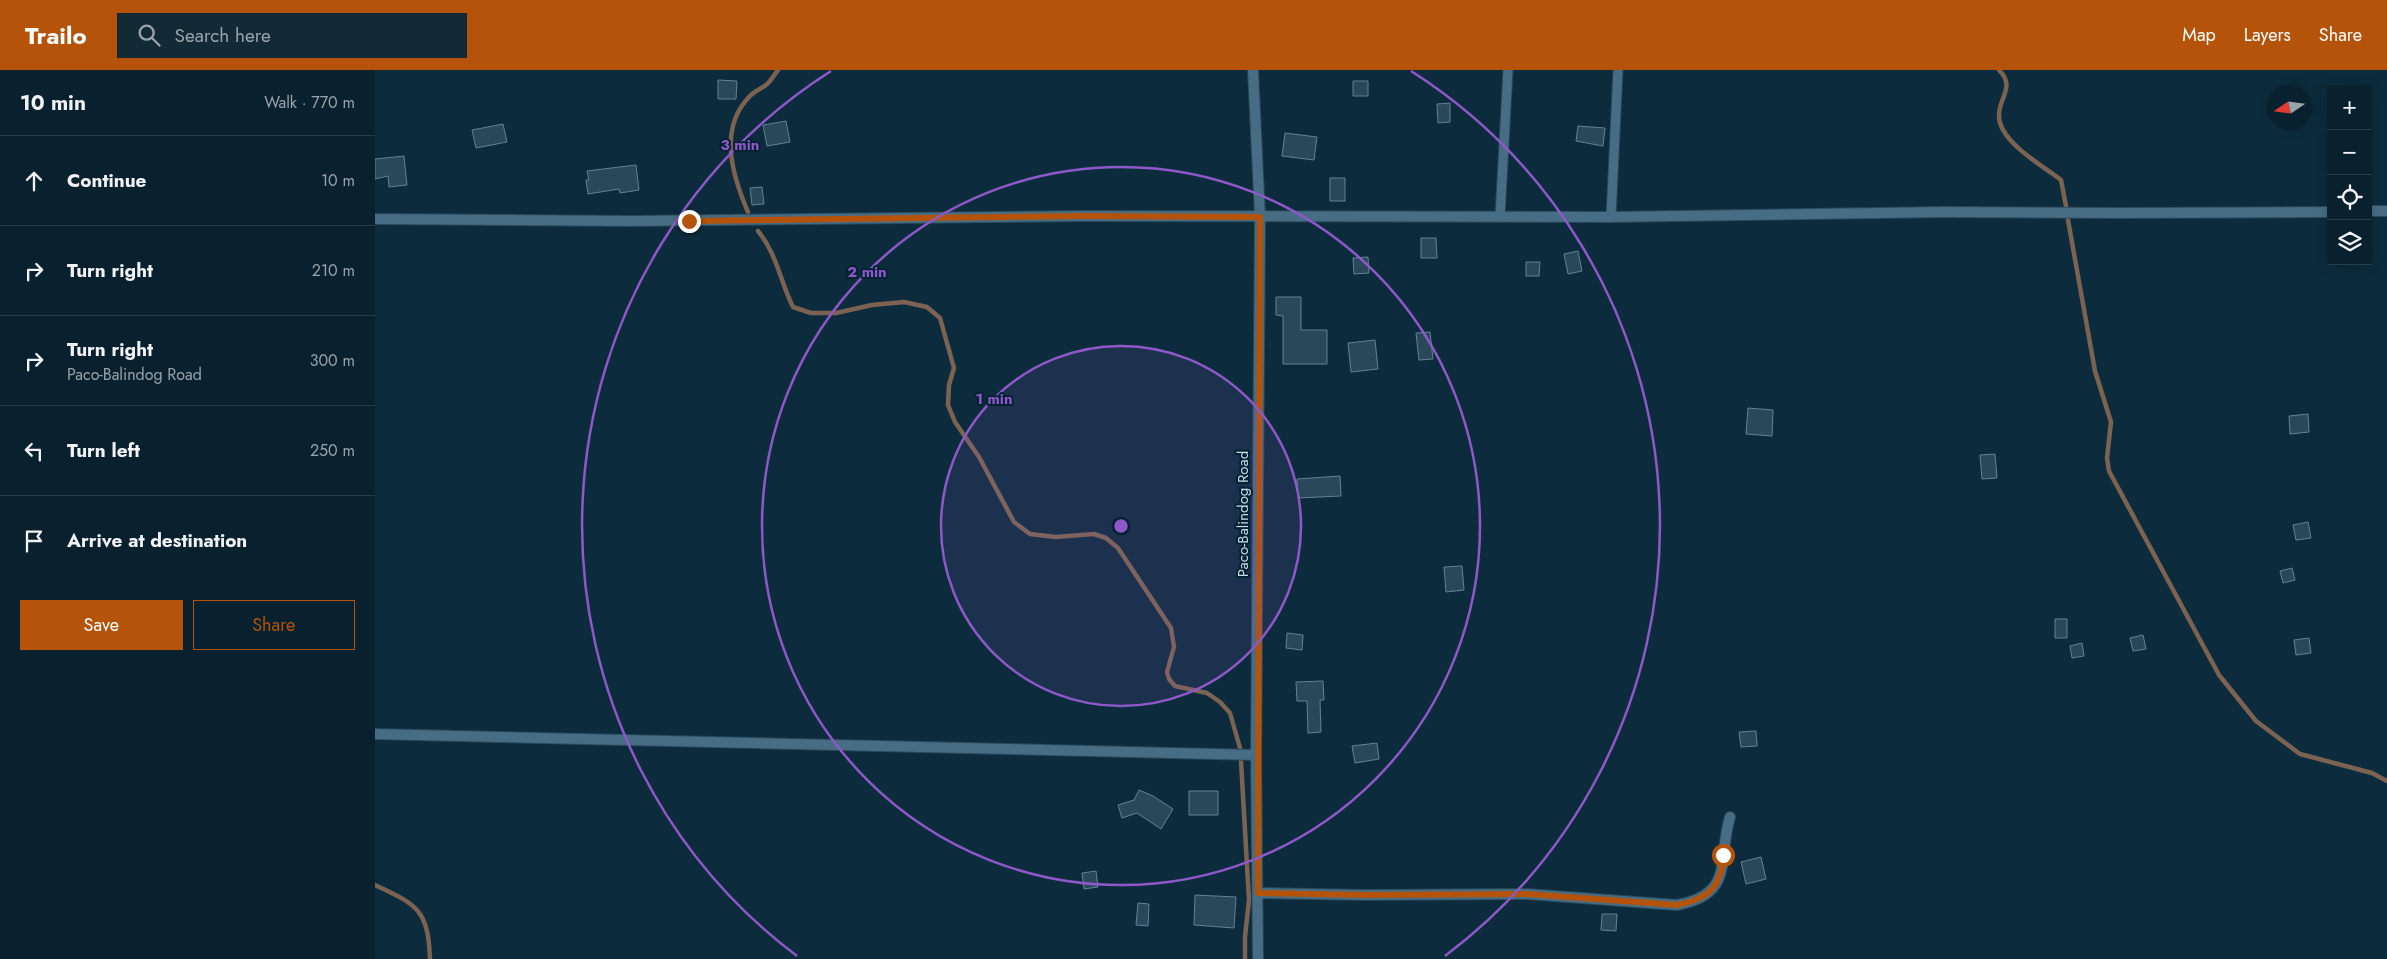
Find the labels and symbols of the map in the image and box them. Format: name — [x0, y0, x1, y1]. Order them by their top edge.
north arrow — [2267, 85, 2312, 130]
text: 3 min — [721, 134, 759, 156]
route end — [678, 210, 701, 233]
text: 2 min — [847, 261, 887, 283]
text: 1 min — [975, 388, 1013, 410]
street label: Paco-Balindog Road — [1232, 451, 1254, 577]
centre of rings — [1112, 517, 1130, 535]
route start — [1712, 844, 1735, 867]

